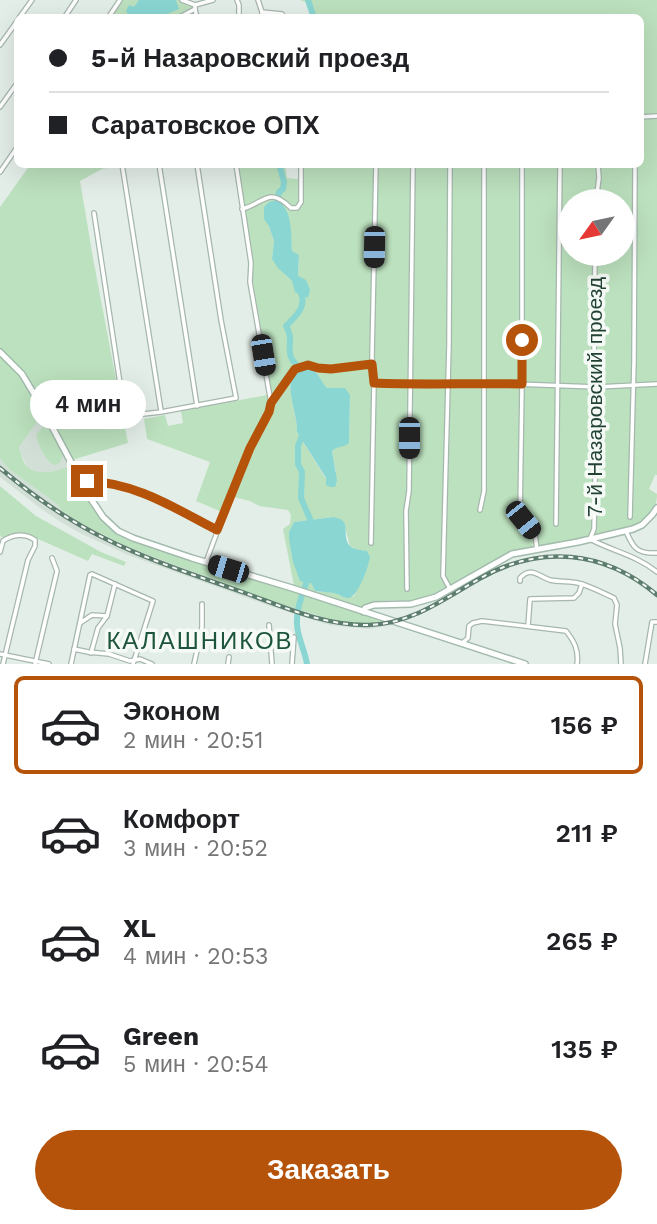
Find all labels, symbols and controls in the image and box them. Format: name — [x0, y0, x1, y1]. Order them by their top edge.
text: 5-й Назаровский проезд — [91, 43, 409, 73]
text: Саратовское ОПХ — [91, 110, 320, 140]
north arrow — [558, 189, 635, 266]
map controls — [558, 189, 635, 266]
car — [364, 226, 385, 268]
street label: 7-й Назаровский проезд — [582, 277, 607, 517]
route start — [506, 324, 538, 356]
car — [250, 333, 277, 377]
callout: 4 мин — [29, 379, 145, 428]
text: 4 мин — [55, 391, 121, 418]
car — [399, 417, 420, 459]
route end — [71, 465, 103, 497]
car — [502, 497, 545, 543]
car — [205, 553, 252, 585]
district label: КАЛАШНИКОВ — [106, 627, 294, 655]
icon: car — [39, 694, 102, 757]
text: Эконом — [123, 696, 221, 726]
text: 156 ₽ — [551, 710, 618, 740]
text: 2 мин · 20:51 — [123, 727, 263, 754]
icon: car — [39, 802, 102, 865]
text: Комфорт — [123, 804, 240, 834]
text: 211 ₽ — [556, 818, 618, 848]
text: 3 мин · 20:52 — [123, 835, 268, 862]
icon: car — [39, 910, 102, 973]
text: XL — [123, 913, 156, 943]
text: 265 ₽ — [546, 926, 618, 956]
text: 4 мин · 20:53 — [123, 943, 268, 970]
icon: car — [39, 1018, 102, 1081]
text: Green — [123, 1021, 199, 1051]
text: 135 ₽ — [551, 1034, 618, 1064]
text: 5 мин · 20:54 — [123, 1051, 268, 1078]
button: Заказать — [35, 1130, 622, 1210]

